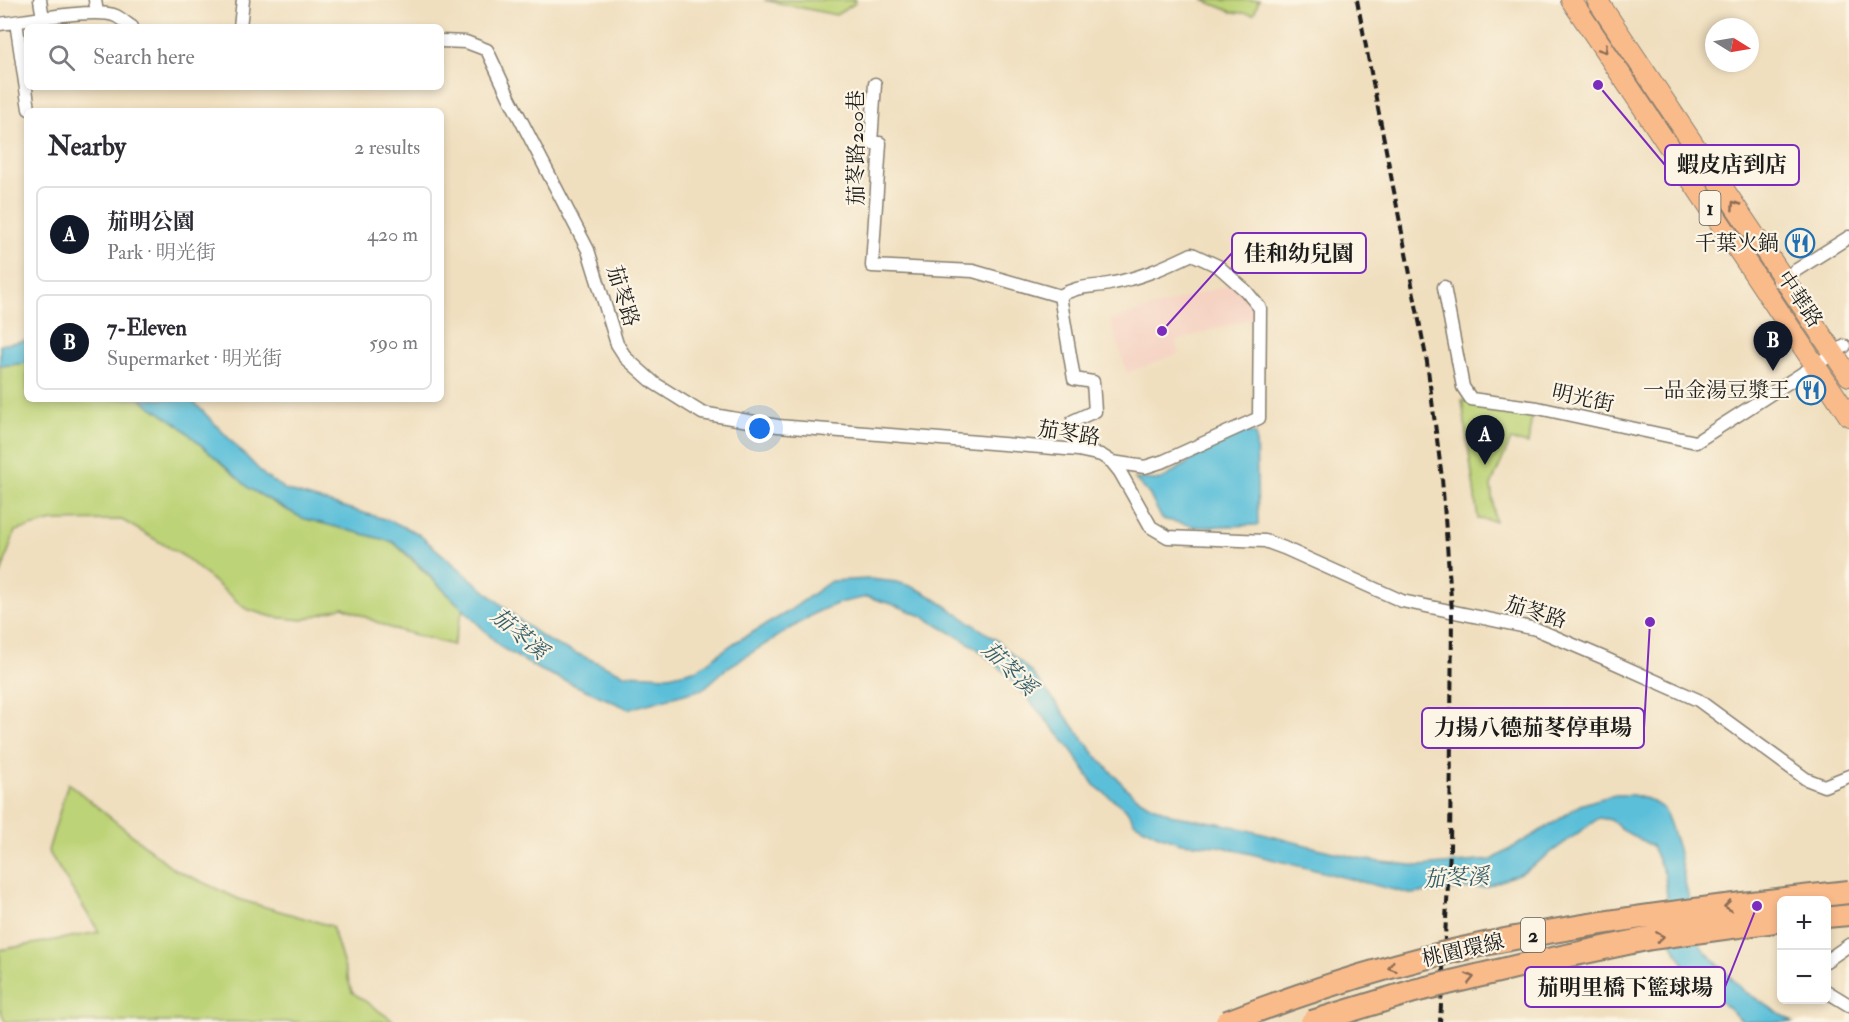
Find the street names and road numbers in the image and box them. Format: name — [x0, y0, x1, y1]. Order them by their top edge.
street label: 茄苳路200巷 — [843, 90, 870, 206]
road number: 1 — [1700, 191, 1720, 225]
street label: 茄苳路 — [600, 262, 645, 330]
street label: 中華路 — [1771, 266, 1828, 333]
street label: 明光街 — [1549, 379, 1617, 418]
street label: 茄苳路 — [1036, 415, 1102, 452]
street label: 茄苳路 — [1502, 590, 1570, 635]
road number: 2 — [1521, 918, 1545, 952]
street label: 桃園環線 — [1419, 928, 1507, 973]

